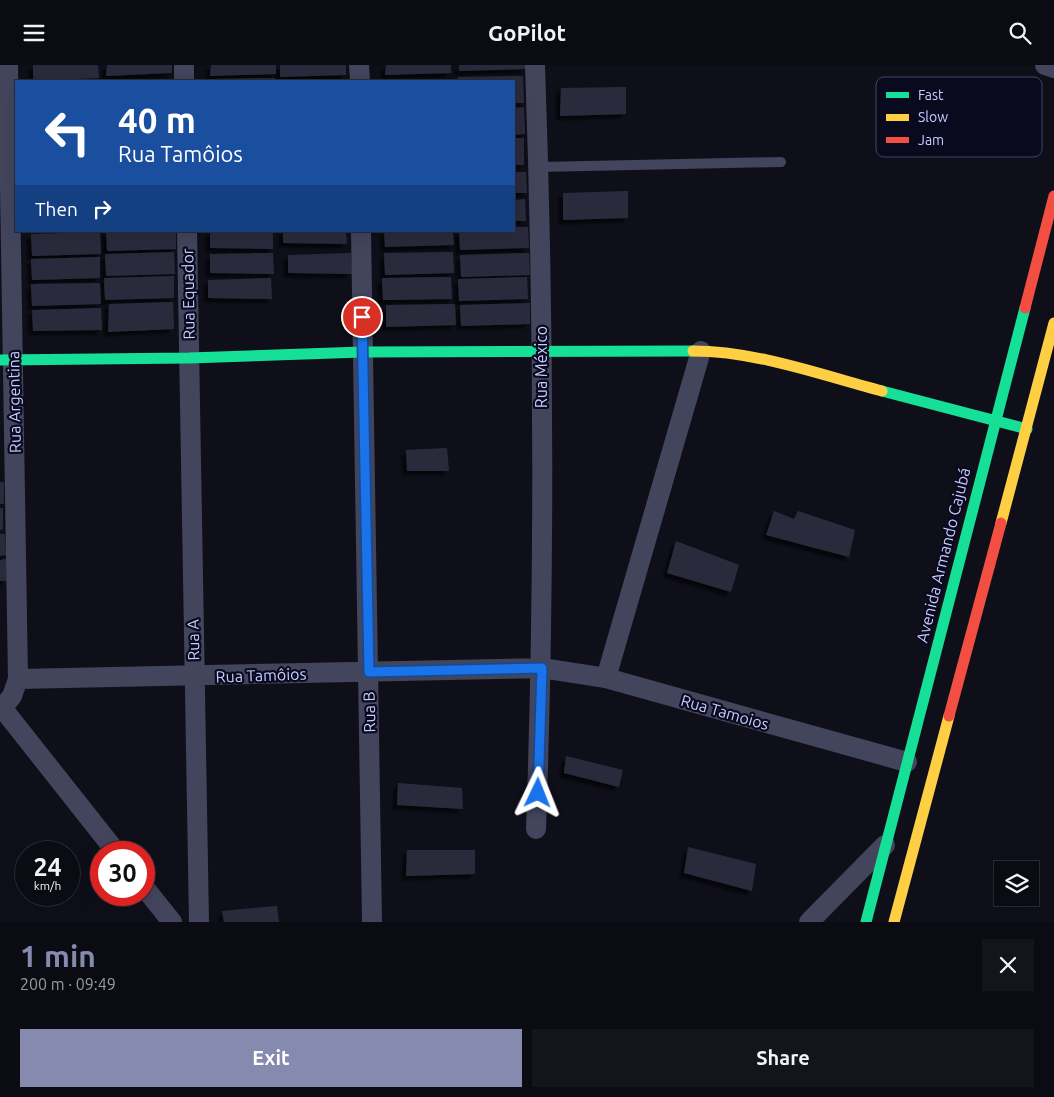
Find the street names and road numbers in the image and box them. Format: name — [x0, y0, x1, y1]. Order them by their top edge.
street label: Rua Equador — [178, 248, 198, 340]
street label: Rua México — [532, 326, 550, 408]
street label: Rua Argentina — [4, 351, 24, 453]
street label: Avenida Armando Cajubá — [913, 466, 973, 644]
street label: Rua A — [184, 619, 202, 661]
street label: Rua Tamôios — [215, 664, 307, 686]
street label: Rua B — [360, 691, 378, 733]
street label: Rua Tamoios — [679, 691, 771, 733]

